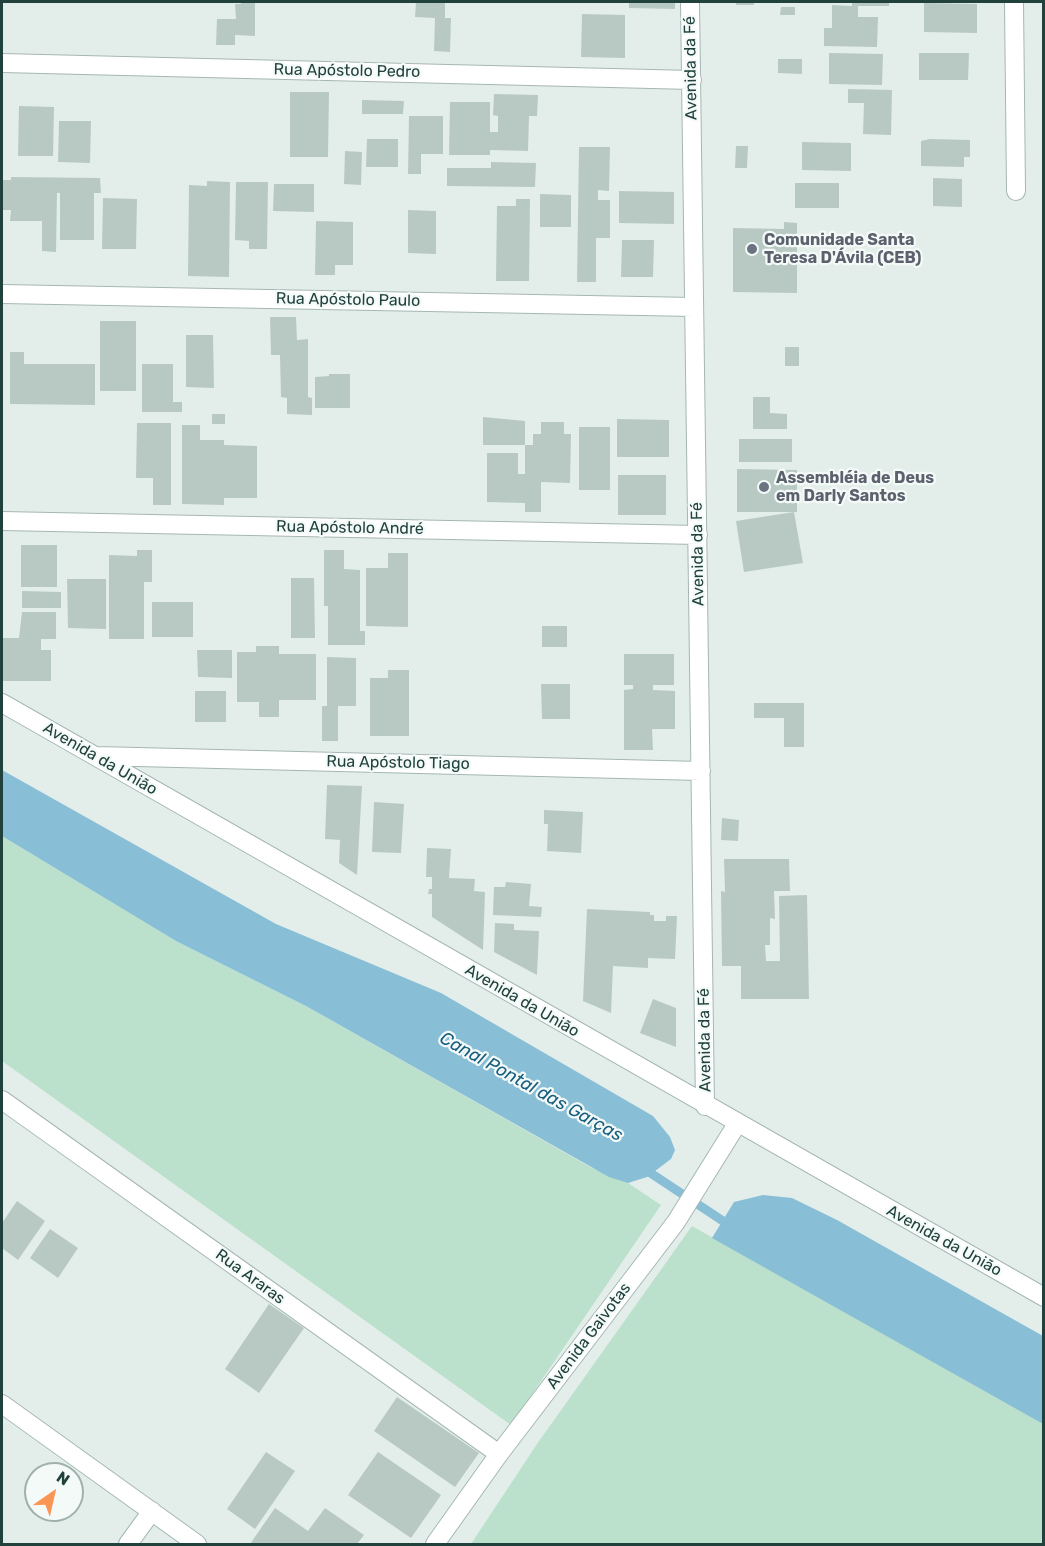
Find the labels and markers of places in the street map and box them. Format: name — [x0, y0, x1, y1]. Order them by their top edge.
place label: Comunidade Santa Teresa D'Ávila (CEB) — [764, 230, 921, 268]
marker: Comunidade Santa Teresa D'Ávila (CEB) — [745, 242, 759, 256]
place label: Assembléia de Deus em Darly Santos — [776, 468, 934, 506]
marker: Assembléia de Deus em Darly Santos — [757, 480, 771, 494]

